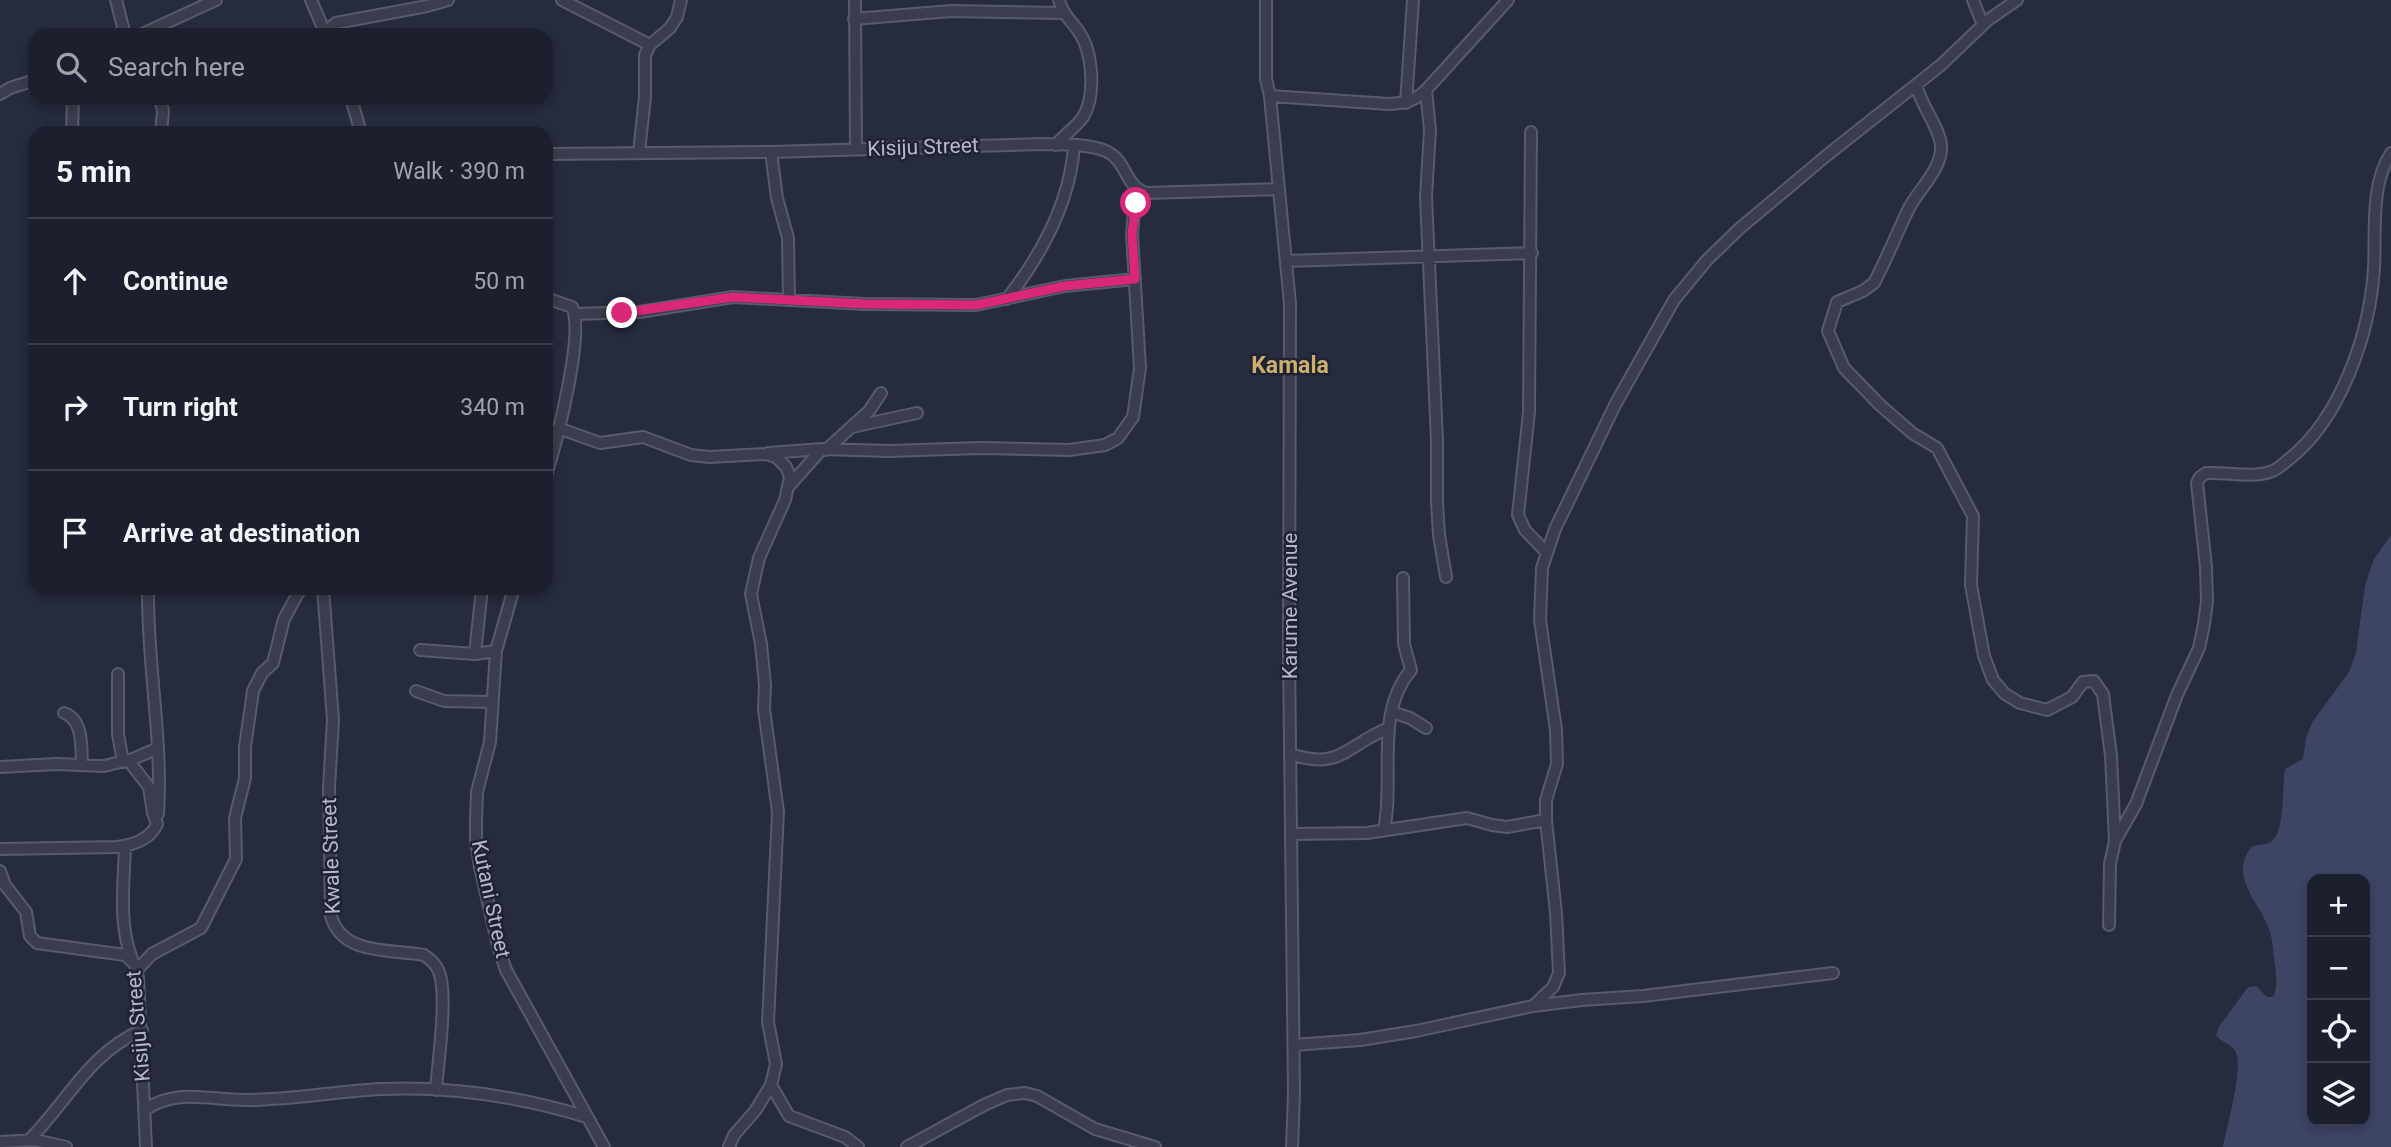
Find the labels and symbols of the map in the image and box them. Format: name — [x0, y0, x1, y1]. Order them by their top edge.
street label: Kisiju Street — [867, 133, 979, 161]
route start — [1120, 187, 1151, 218]
route end — [606, 297, 637, 328]
district label: Kamala — [1251, 352, 1329, 379]
street label: Karume Avenue — [1278, 533, 1302, 679]
street label: Kwale Street — [317, 797, 345, 915]
street label: Kutani Street — [467, 838, 515, 960]
street label: Kisiju Street — [121, 969, 155, 1083]

